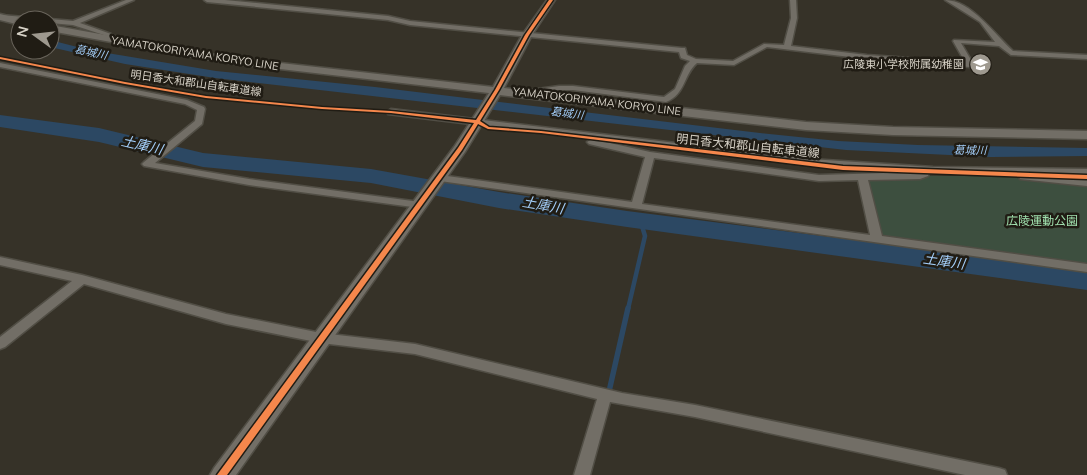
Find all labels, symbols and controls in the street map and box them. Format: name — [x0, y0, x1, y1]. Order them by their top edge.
north arrow — [10, 10, 60, 60]
text: N — [12, 24, 33, 39]
street label: YAMATOKORIYAMA KORYO LINE — [109, 33, 280, 73]
water label: 葛城川 — [73, 42, 110, 62]
school or university icon: 広陵東小学校附属幼稚園 — [968, 52, 992, 76]
place label: 広陵東小学校附属幼稚園 — [843, 57, 964, 71]
street label: 明日香大和郡山自転車道線 — [130, 67, 262, 99]
street label: YAMATOKORIYAMA KORYO LINE — [511, 84, 682, 118]
water label: 葛城川 — [550, 104, 585, 122]
street label: 明日香大和郡山自転車道線 — [676, 131, 820, 160]
water label: 土庫川 — [120, 132, 166, 159]
water label: 葛城川 — [953, 143, 988, 157]
water label: 土庫川 — [521, 192, 567, 218]
park label: 広陵運動公園 — [1006, 213, 1078, 228]
water label: 土庫川 — [922, 249, 968, 273]

